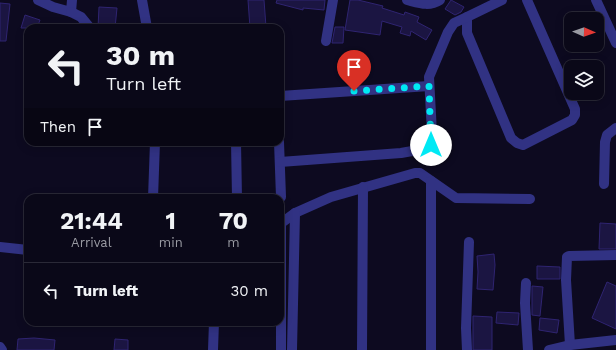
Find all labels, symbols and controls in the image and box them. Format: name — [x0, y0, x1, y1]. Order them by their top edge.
north arrow — [564, 12, 604, 52]
map controls — [564, 12, 604, 100]
text: 30 m — [106, 39, 175, 72]
icon: left — [40, 40, 92, 92]
pin — [337, 50, 371, 91]
icon: arrive — [343, 56, 365, 78]
button: layers — [564, 60, 604, 100]
text: Turn left — [106, 73, 181, 94]
icon: arrive — [84, 116, 106, 138]
text: Then — [40, 118, 76, 136]
position arrow — [410, 124, 452, 166]
text: 21:44 — [60, 207, 123, 235]
text: 1 — [166, 207, 176, 235]
text: 70 — [219, 207, 248, 235]
text: Arrival — [71, 235, 112, 250]
text: min — [159, 235, 183, 250]
text: m — [227, 235, 240, 250]
icon: left — [40, 280, 62, 302]
text: Turn left — [74, 282, 138, 300]
text: 30 m — [231, 282, 268, 300]

